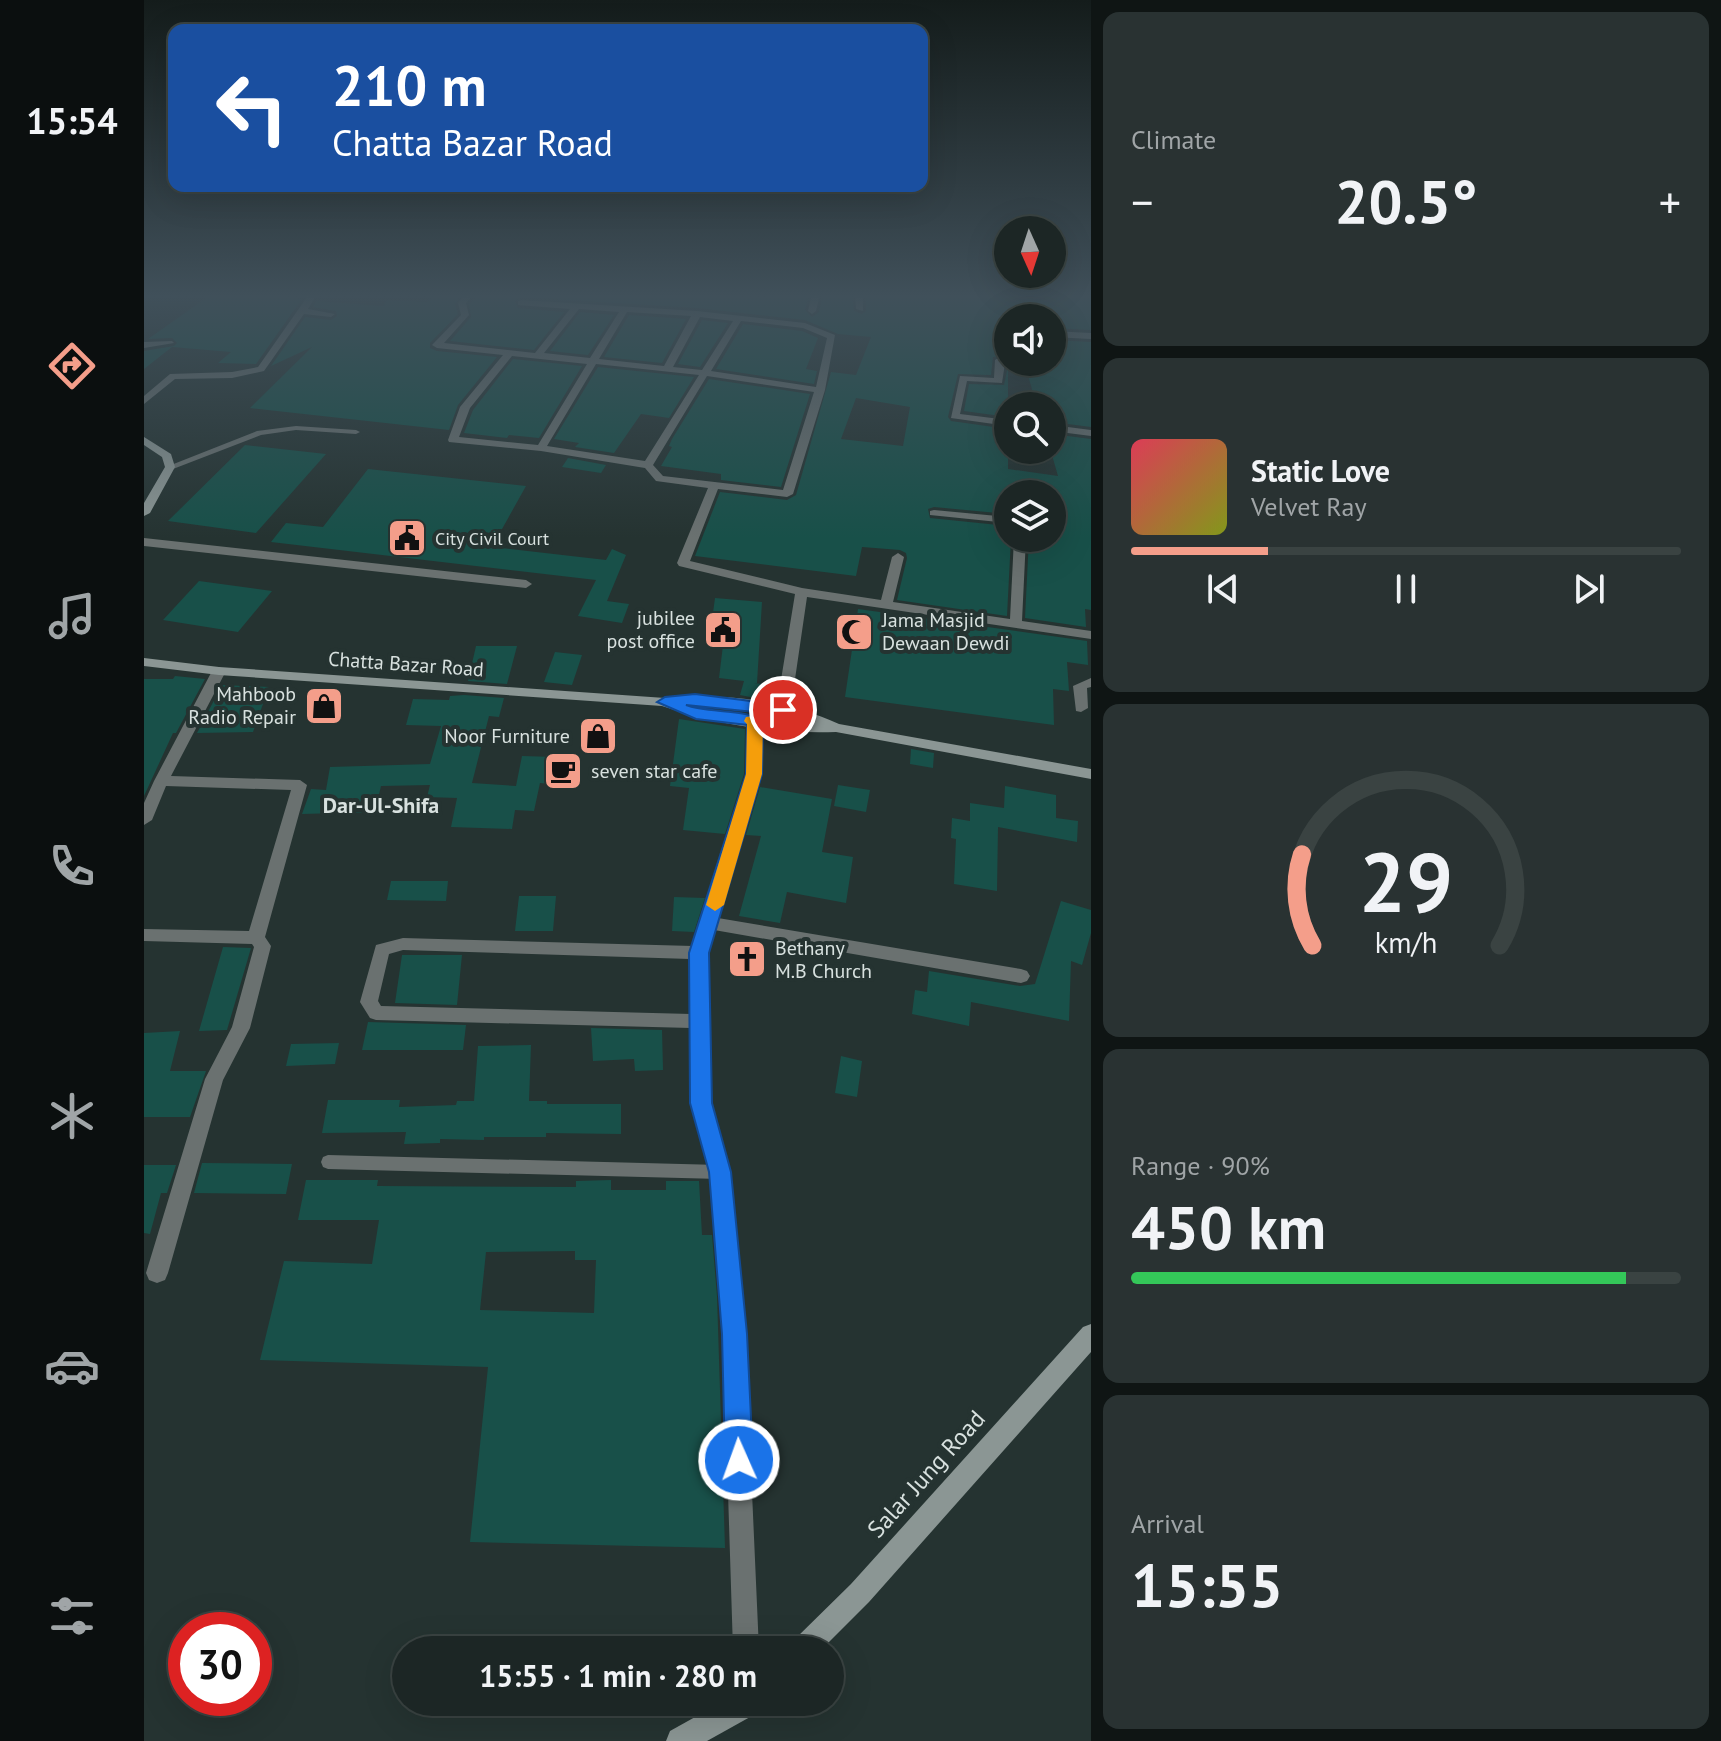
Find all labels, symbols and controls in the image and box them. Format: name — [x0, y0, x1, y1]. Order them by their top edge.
text: 210 m — [332, 49, 487, 121]
icon: left — [200, 56, 304, 160]
text: 15:54 — [26, 97, 118, 144]
text: Chatta Bazar Road — [332, 119, 613, 166]
text: Climate — [1131, 123, 1216, 156]
text: 20.5° — [1334, 162, 1478, 240]
text: − — [1131, 173, 1153, 230]
text: + — [1659, 173, 1681, 230]
north arrow — [994, 216, 1066, 288]
map controls — [994, 216, 1066, 552]
button: sound — [994, 304, 1066, 376]
icon: directions — [44, 338, 100, 394]
button: search — [994, 392, 1066, 464]
text: Static Love — [1251, 451, 1390, 490]
button: layers — [994, 480, 1066, 552]
text: Velvet Ray — [1251, 490, 1367, 523]
public building icon: City Civil Court — [386, 517, 428, 559]
place label: City Civil Court — [435, 527, 549, 550]
icon: previous — [1201, 567, 1245, 611]
icon: pause — [1384, 567, 1428, 611]
icon: next — [1567, 567, 1611, 611]
icon: music — [44, 588, 100, 644]
place label: jubilee post office — [607, 605, 695, 654]
place label: Jama Masjid Dewaan Dewdi — [881, 607, 1010, 656]
public building icon: jubilee post office — [702, 609, 744, 651]
mosque icon: Jama Masjid Dewaan Dewdi — [833, 611, 875, 653]
street label: Chatta Bazar Road — [327, 646, 485, 682]
pin — [749, 676, 817, 744]
place label: Mahboob Radio Repair — [188, 681, 296, 730]
shop icon: Mahboob Radio Repair — [303, 685, 345, 727]
icon: arrive — [761, 688, 805, 732]
shop icon: Noor Furniture — [577, 715, 619, 757]
place label: Noor Furniture — [444, 723, 570, 749]
cafe icon: seven star cafe — [542, 750, 584, 792]
place label: seven star cafe — [591, 758, 718, 784]
district label: Dar-Ul-Shifa — [323, 791, 439, 819]
text: 29 — [1359, 827, 1453, 935]
icon: phone — [44, 838, 100, 894]
text: km/h — [1375, 925, 1437, 962]
place label: Bethany M.B Church — [775, 935, 872, 984]
church icon: Bethany M.B Church — [726, 938, 768, 980]
icon: climate — [44, 1088, 100, 1144]
text: Range · 90% — [1131, 1149, 1270, 1182]
text: 450 km — [1131, 1188, 1326, 1266]
icon: car — [44, 1338, 100, 1394]
street label: Salar Jung Road — [861, 1404, 991, 1544]
position arrow — [697, 1418, 781, 1502]
text: Arrival — [1131, 1507, 1204, 1540]
text: 15:55 — [1131, 1546, 1283, 1624]
icon: filters — [44, 1588, 100, 1644]
speed limit sign: 30 — [168, 1612, 272, 1716]
text: 15:55 · 1 min · 280 m — [479, 1656, 757, 1695]

